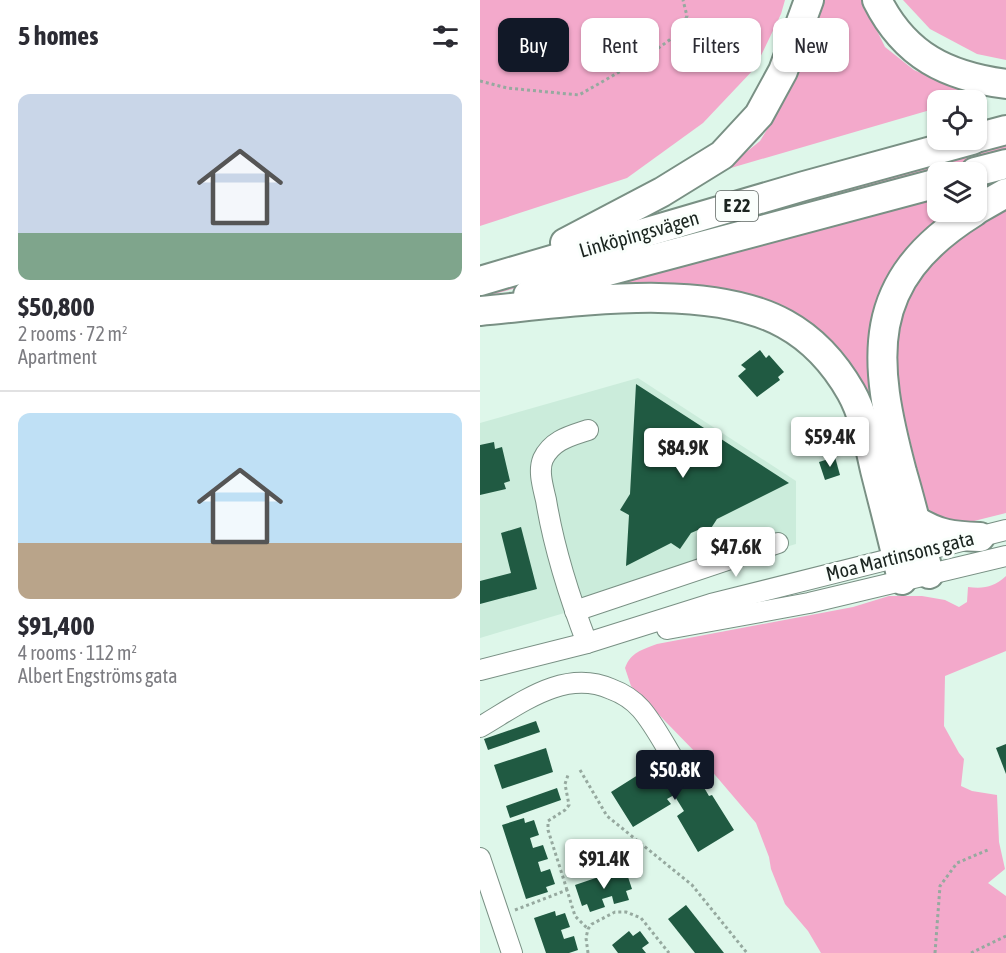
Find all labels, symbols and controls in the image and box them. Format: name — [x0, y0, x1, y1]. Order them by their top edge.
chip: Buy — [498, 18, 569, 72]
chip: Rent — [581, 18, 659, 72]
chip: Filters — [671, 18, 761, 72]
chip: New — [773, 18, 849, 72]
icon: filters — [429, 20, 462, 53]
text: 5 homes — [18, 21, 98, 51]
map controls — [927, 90, 987, 222]
button: locate — [927, 90, 987, 150]
icon: home — [186, 133, 294, 241]
button: layers — [927, 162, 987, 222]
road number: E 22 — [716, 191, 758, 221]
street label: Linköpingsvägen — [576, 205, 701, 262]
text: $50,800 — [18, 292, 95, 322]
text: 2 rooms · 72 m² — [18, 322, 128, 345]
text: Apartment — [18, 345, 97, 368]
pin: $59.4K — [781, 417, 879, 468]
text: $59.4K — [805, 425, 855, 448]
pin: $84.9K — [634, 428, 732, 479]
text: $84.9K — [658, 436, 708, 459]
icon: home — [186, 452, 294, 560]
street label: Moa Martinsons gata — [823, 526, 976, 585]
pin: $47.6K — [687, 527, 785, 578]
text: $47.6K — [711, 535, 761, 558]
text: $91,400 — [18, 611, 95, 641]
text: 4 rooms · 112 m² — [18, 641, 137, 664]
text: Albert Engströms gata — [18, 664, 178, 687]
pin: $50.8K — [626, 750, 724, 801]
text: $50.8K — [650, 758, 700, 781]
pin: $91.4K — [555, 839, 653, 890]
text: $91.4K — [579, 847, 629, 870]

